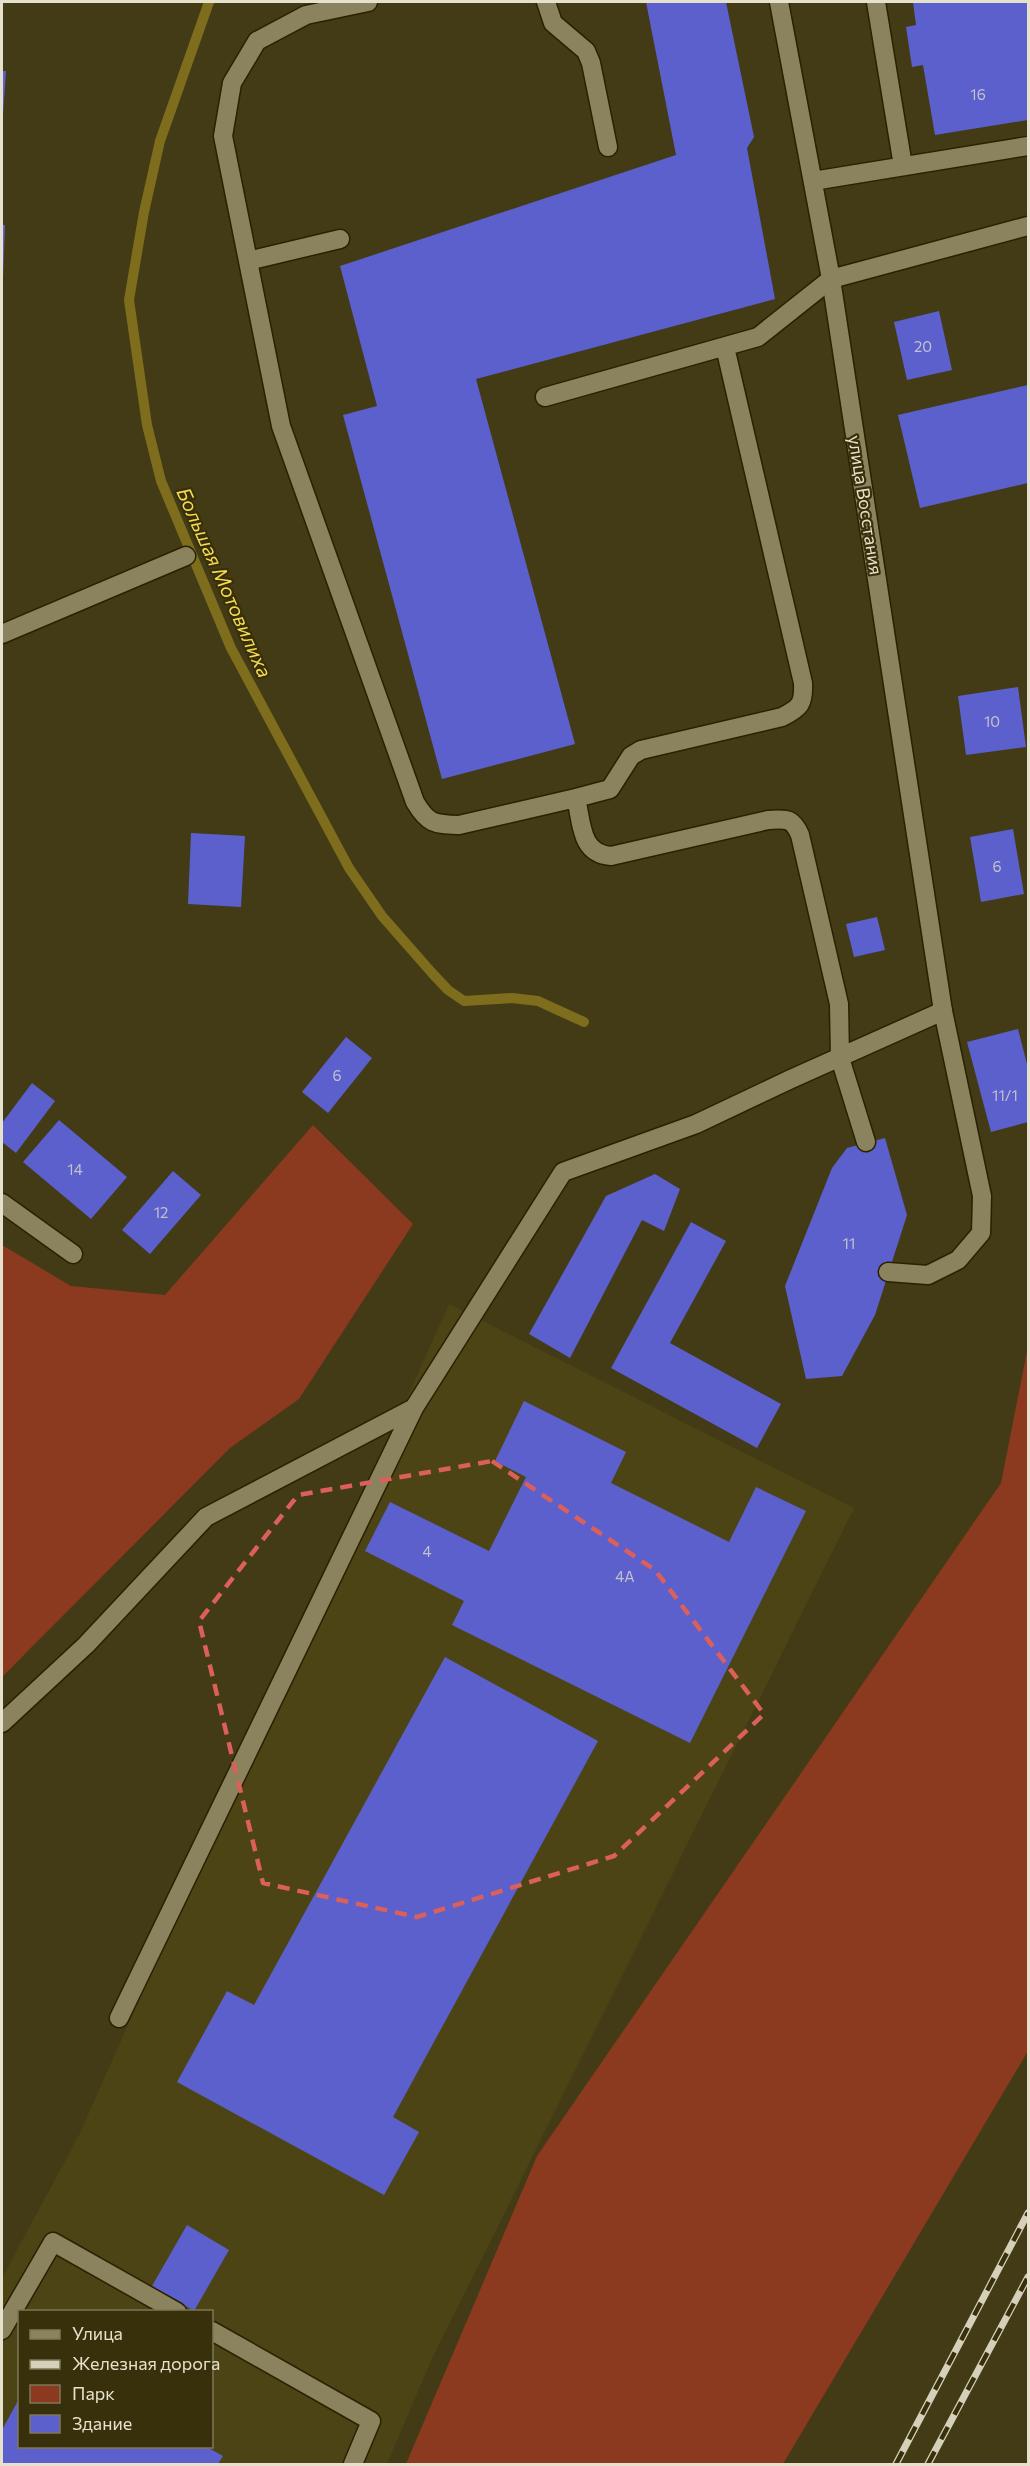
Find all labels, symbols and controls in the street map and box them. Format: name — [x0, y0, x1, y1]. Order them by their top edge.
house number: 16 — [970, 85, 986, 103]
house number: 20 — [914, 337, 932, 355]
street label: улица Восстания — [844, 434, 888, 576]
water label: Большая Мотовилиха — [172, 483, 278, 681]
house number: 10 — [984, 712, 1000, 730]
house number: 6 — [992, 857, 1002, 875]
house number: 6 — [332, 1066, 342, 1084]
house number: 11/1 — [992, 1086, 1018, 1104]
house number: 14 — [67, 1160, 83, 1178]
house number: 12 — [154, 1203, 168, 1221]
house number: 11 — [843, 1234, 855, 1252]
house number: 4 — [423, 1542, 432, 1560]
house number: 4А — [615, 1567, 635, 1585]
legend — [18, 2310, 213, 2448]
text: Улица — [72, 2322, 123, 2344]
text: Железная дорога — [72, 2352, 220, 2374]
text: Парк — [72, 2382, 115, 2404]
text: Здание — [72, 2412, 132, 2434]

